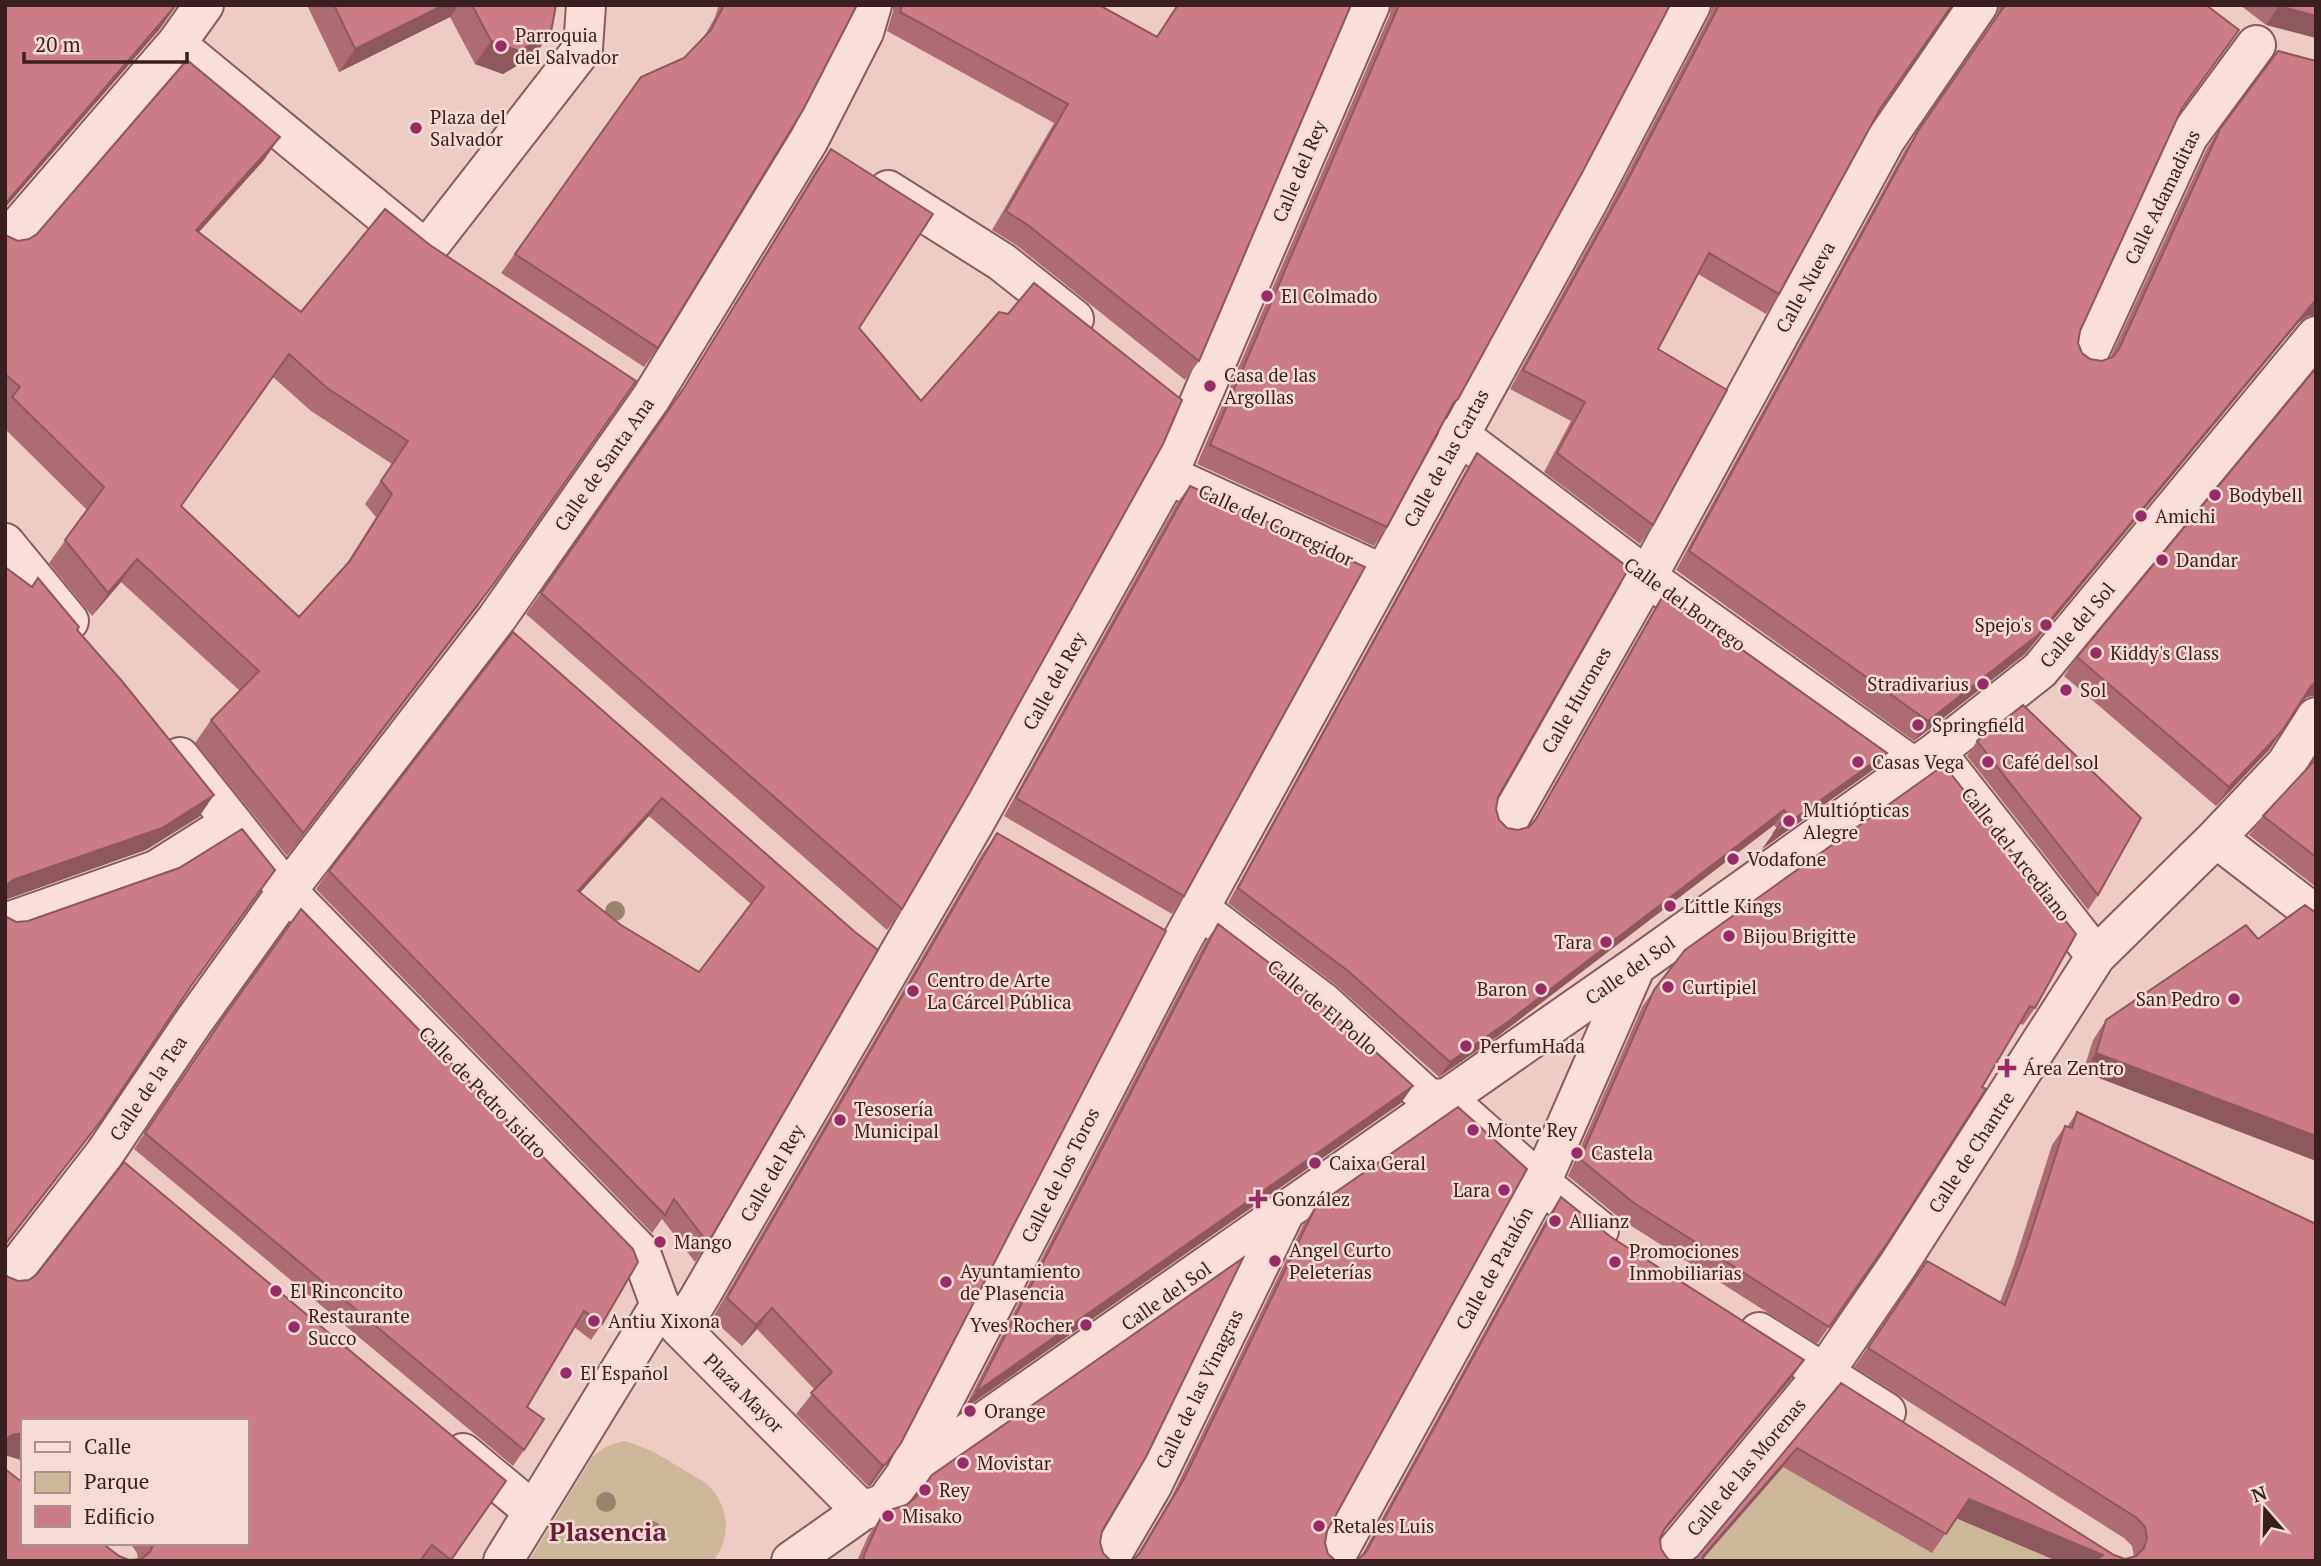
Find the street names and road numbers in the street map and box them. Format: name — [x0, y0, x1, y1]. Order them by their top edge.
street label: Calle del Rey — [1266, 116, 1331, 226]
street label: Calle Adamaditas — [2118, 125, 2205, 268]
street label: Calle Nueva — [1769, 236, 1840, 337]
street label: Calle de las Cartas — [1397, 384, 1494, 531]
street label: Calle de Santa Ana — [548, 392, 659, 536]
street label: Calle del Corregidor — [1195, 478, 1358, 572]
street label: Calle del Borrego — [1619, 551, 1751, 656]
street label: Calle del Sol — [2034, 577, 2120, 673]
street label: Calle del Rey — [1016, 627, 1091, 734]
street label: Calle Hurones — [1535, 642, 1616, 758]
street label: Calle del Arcediano — [1956, 782, 2077, 926]
street label: Calle del Sol — [1580, 929, 1680, 1010]
street label: Calle de El Pollo — [1263, 953, 1384, 1060]
street label: Calle de Pedro Isidro — [414, 1020, 553, 1163]
street label: Calle de la Tea — [103, 1030, 192, 1145]
street label: Calle de Chantre — [1922, 1086, 2019, 1217]
street label: Calle de los Toros — [1015, 1103, 1104, 1247]
street label: Calle del Rey — [734, 1119, 810, 1226]
street label: Calle de Patalón — [1449, 1202, 1538, 1334]
street label: Calle del Sol — [1116, 1255, 1216, 1336]
street label: Calle de las Vinagras — [1149, 1305, 1248, 1473]
street label: Plaza Mayor — [699, 1347, 790, 1438]
street label: Calle de las Morenas — [1680, 1392, 1811, 1541]

